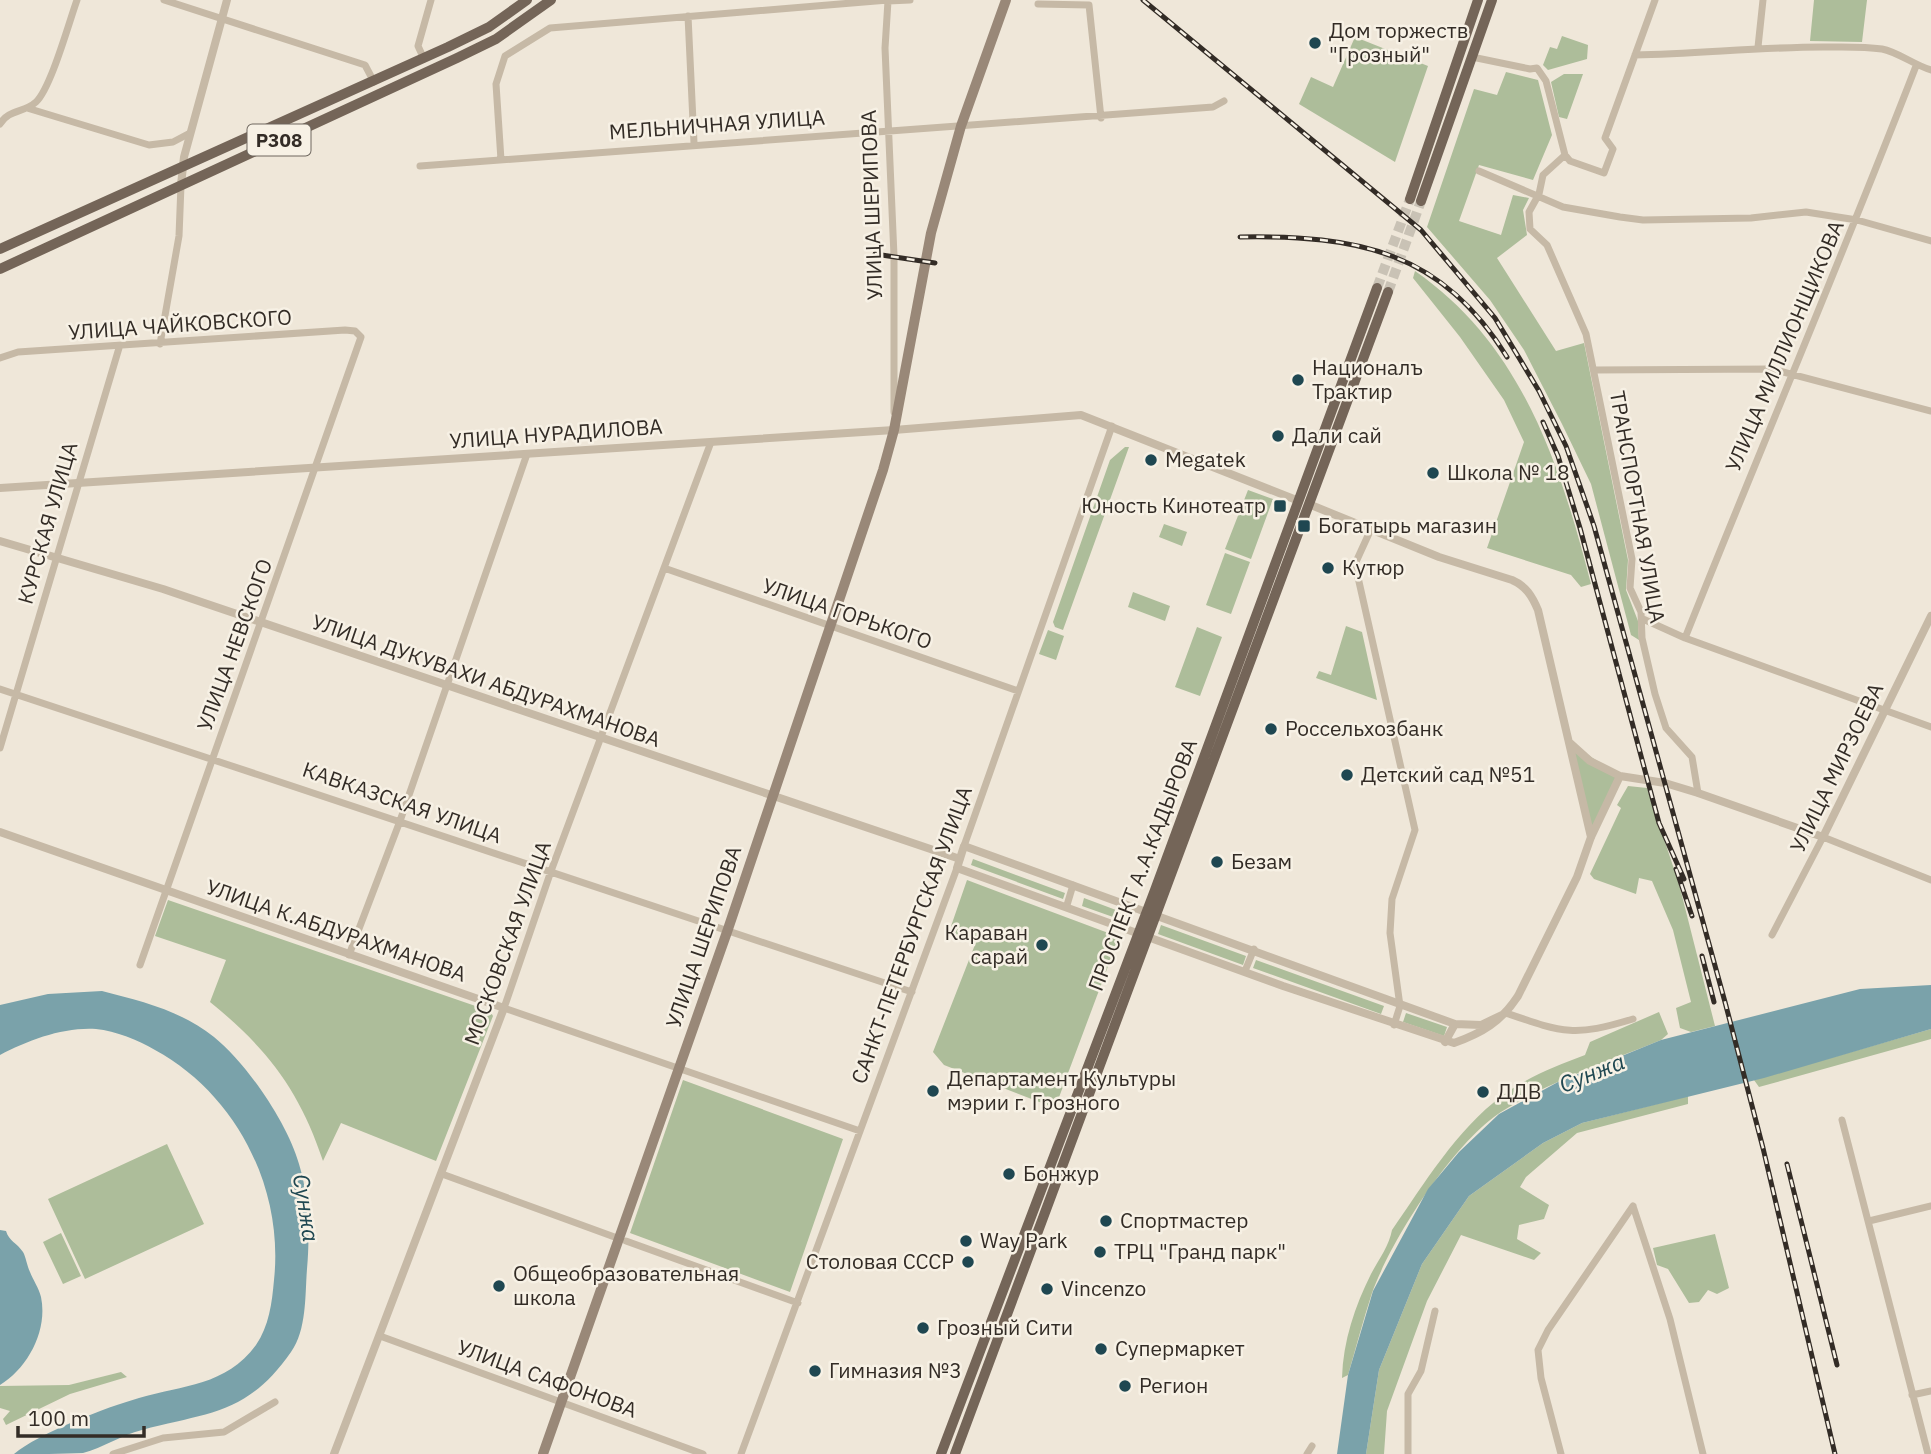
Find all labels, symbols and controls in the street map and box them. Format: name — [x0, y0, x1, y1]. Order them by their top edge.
place label: Дом торжеств "Грозный" — [1329, 16, 1468, 68]
marker: Дом торжеств "Грозный" — [1307, 35, 1323, 51]
street label: МЕЛЬНИЧНАЯ УЛИЦА — [608, 102, 826, 146]
street label: УЛИЦА ШЕРИПОВА — [854, 109, 888, 301]
road number: P308 — [247, 124, 310, 156]
street label: УЛИЦА МИЛЛИОНЩИКОВА — [1718, 216, 1850, 476]
street label: УЛИЦА ЧАЙКОВСКОГО — [67, 302, 293, 346]
place label: Националъ Трактир — [1312, 353, 1423, 405]
marker: Националъ Трактир — [1290, 372, 1306, 388]
street label: ТРАНСПОРТНАЯ УЛИЦА — [1604, 388, 1672, 625]
street label: УЛИЦА НУРАДИЛОВА — [448, 412, 663, 454]
place label: Дали сай — [1292, 421, 1382, 449]
marker: Дали сай — [1270, 428, 1286, 444]
street label: КУРСКАЯ УЛИЦА — [11, 438, 84, 607]
place label: Megatek — [1165, 445, 1246, 473]
marker: Megatek — [1143, 452, 1159, 468]
place label: Школа № 18 — [1447, 458, 1570, 486]
marker: Школа № 18 — [1425, 465, 1441, 481]
place label: Юность Кинотеатр — [1081, 491, 1266, 519]
marker: Юность Кинотеатр — [1272, 498, 1288, 514]
place label: Богатырь магазин — [1318, 511, 1497, 539]
marker: Богатырь магазин — [1296, 518, 1312, 534]
place label: Кутюр — [1342, 553, 1405, 581]
street label: УЛИЦА НЕВСКОГО — [190, 555, 278, 735]
marker: Кутюр — [1320, 560, 1336, 576]
street label: УЛИЦА ГОРЬКОГО — [759, 571, 936, 655]
street label: УЛИЦА ДУКУВАХИ АБДУРАХМАНОВА — [308, 607, 664, 753]
street label: УЛИЦА МИРЗОЕВА — [1783, 678, 1889, 857]
place label: Россельхозбанк — [1285, 714, 1443, 742]
marker: Россельхозбанк — [1263, 721, 1279, 737]
street label: ПРОСПЕКТ А.А.КАДЫРОВА — [1081, 735, 1203, 995]
street label: КАВКАЗСКАЯ УЛИЦА — [299, 755, 506, 849]
place label: Детский сад №51 — [1361, 760, 1535, 788]
marker: Детский сад №51 — [1339, 767, 1355, 783]
street label: САНКТ-ПЕТЕРБУРГСКАЯ УЛИЦА — [844, 782, 978, 1087]
street label: МОСКОВСКАЯ УЛИЦА — [457, 837, 557, 1049]
street label: УЛИЦА ШЕРИПОВА — [659, 842, 747, 1031]
place label: Безам — [1231, 847, 1292, 875]
marker: Безам — [1209, 854, 1225, 870]
street label: УЛИЦА К.АБДУРАХМАНОВА — [202, 872, 470, 988]
place label: Караван сарай — [944, 918, 1028, 970]
marker: Караван сарай — [1034, 937, 1050, 953]
water label: Сунжа — [1554, 1045, 1629, 1099]
place label: Департамент Культуры мэрии г. Грозного — [947, 1064, 1176, 1116]
place label: ДДВ — [1497, 1077, 1541, 1105]
marker: Департамент Культуры мэрии г. Грозного — [925, 1083, 941, 1099]
marker: ДДВ — [1475, 1084, 1491, 1100]
place label: Бонжур — [1023, 1159, 1099, 1187]
marker: Бонжур — [1001, 1166, 1017, 1182]
water label: Сунжа — [287, 1172, 327, 1244]
place label: Спортмастер — [1120, 1206, 1249, 1234]
marker: Спортмастер — [1098, 1213, 1114, 1229]
place label: Way Park — [980, 1226, 1068, 1254]
marker: Way Park — [958, 1233, 974, 1249]
place label: ТРЦ "Гранд парк" — [1114, 1237, 1286, 1265]
marker: ТРЦ "Гранд парк" — [1092, 1244, 1108, 1260]
place label: Столовая СССР — [806, 1247, 954, 1275]
marker: Столовая СССР — [960, 1254, 976, 1270]
place label: Общеобразовательная школа — [513, 1259, 739, 1311]
place label: Vincenzo — [1061, 1274, 1146, 1302]
marker: Общеобразовательная школа — [491, 1278, 507, 1294]
marker: Vincenzo — [1039, 1281, 1055, 1297]
place label: Грозный Сити — [937, 1313, 1073, 1341]
marker: Грозный Сити — [915, 1320, 931, 1336]
street label: УЛИЦА САФОНОВА — [453, 1332, 641, 1424]
place label: Супермаркет — [1115, 1334, 1245, 1362]
marker: Супермаркет — [1093, 1341, 1109, 1357]
place label: Гимназия №3 — [829, 1356, 962, 1384]
marker: Гимназия №3 — [807, 1363, 823, 1379]
place label: Регион — [1139, 1371, 1208, 1399]
marker: Регион — [1117, 1378, 1133, 1394]
scale bar — [18, 1394, 144, 1438]
text: 100 m — [28, 1404, 89, 1432]

